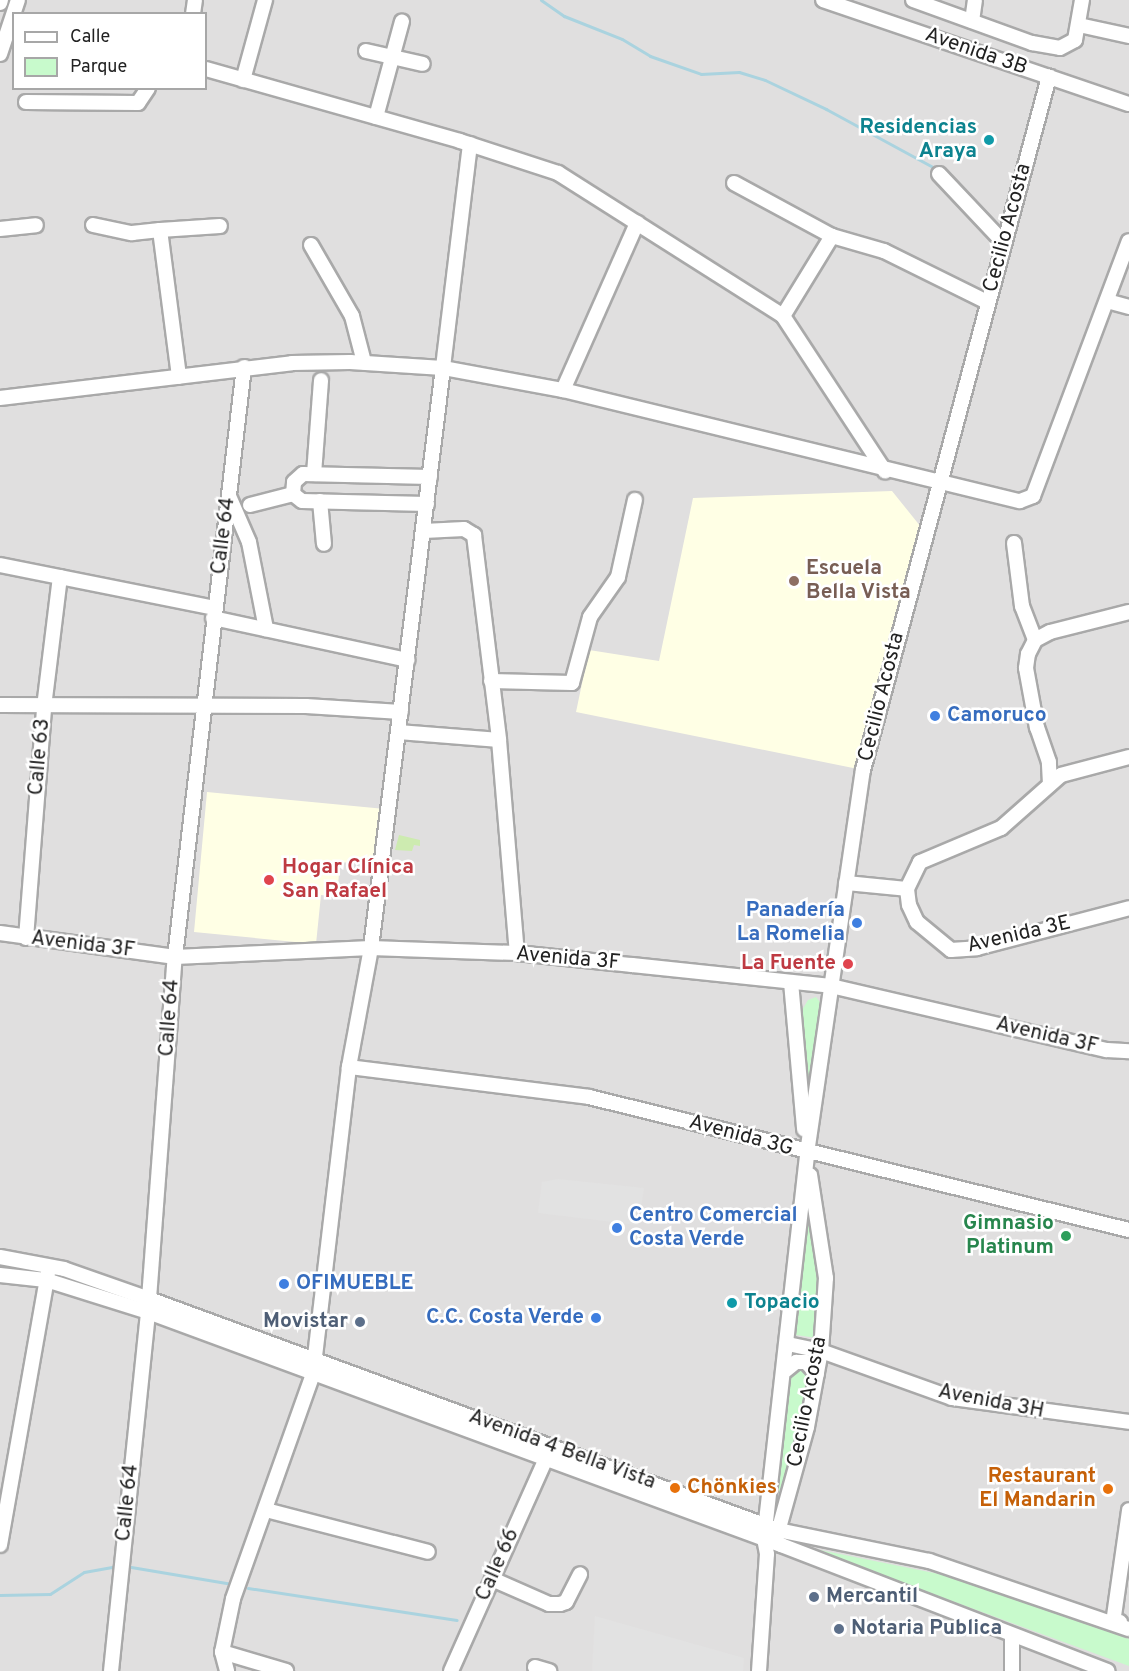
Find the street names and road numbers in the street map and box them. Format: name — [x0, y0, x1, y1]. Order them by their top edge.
street label: Avenida 3B — [921, 23, 1031, 81]
street label: Cecilio Acosta — [979, 160, 1037, 296]
street label: Calle 64 — [207, 496, 241, 576]
street label: Cecilio Acosta — [854, 629, 910, 765]
street label: Calle 63 — [24, 718, 56, 796]
street label: Avenida 3E — [965, 911, 1073, 959]
street label: Avenida 3F — [30, 926, 136, 964]
street label: Avenida 3F — [515, 942, 621, 976]
street label: Calle 64 — [155, 978, 185, 1058]
street label: Avenida 3F — [993, 1012, 1101, 1060]
street label: Avenida 3G — [686, 1110, 796, 1162]
street label: Cecilio Acosta — [783, 1334, 833, 1470]
street label: Avenida 3H — [936, 1379, 1046, 1425]
street label: Avenida 4 Bella Vista — [465, 1404, 659, 1496]
street label: Calle 64 — [111, 1463, 145, 1543]
street label: Calle 66 — [471, 1525, 525, 1605]

